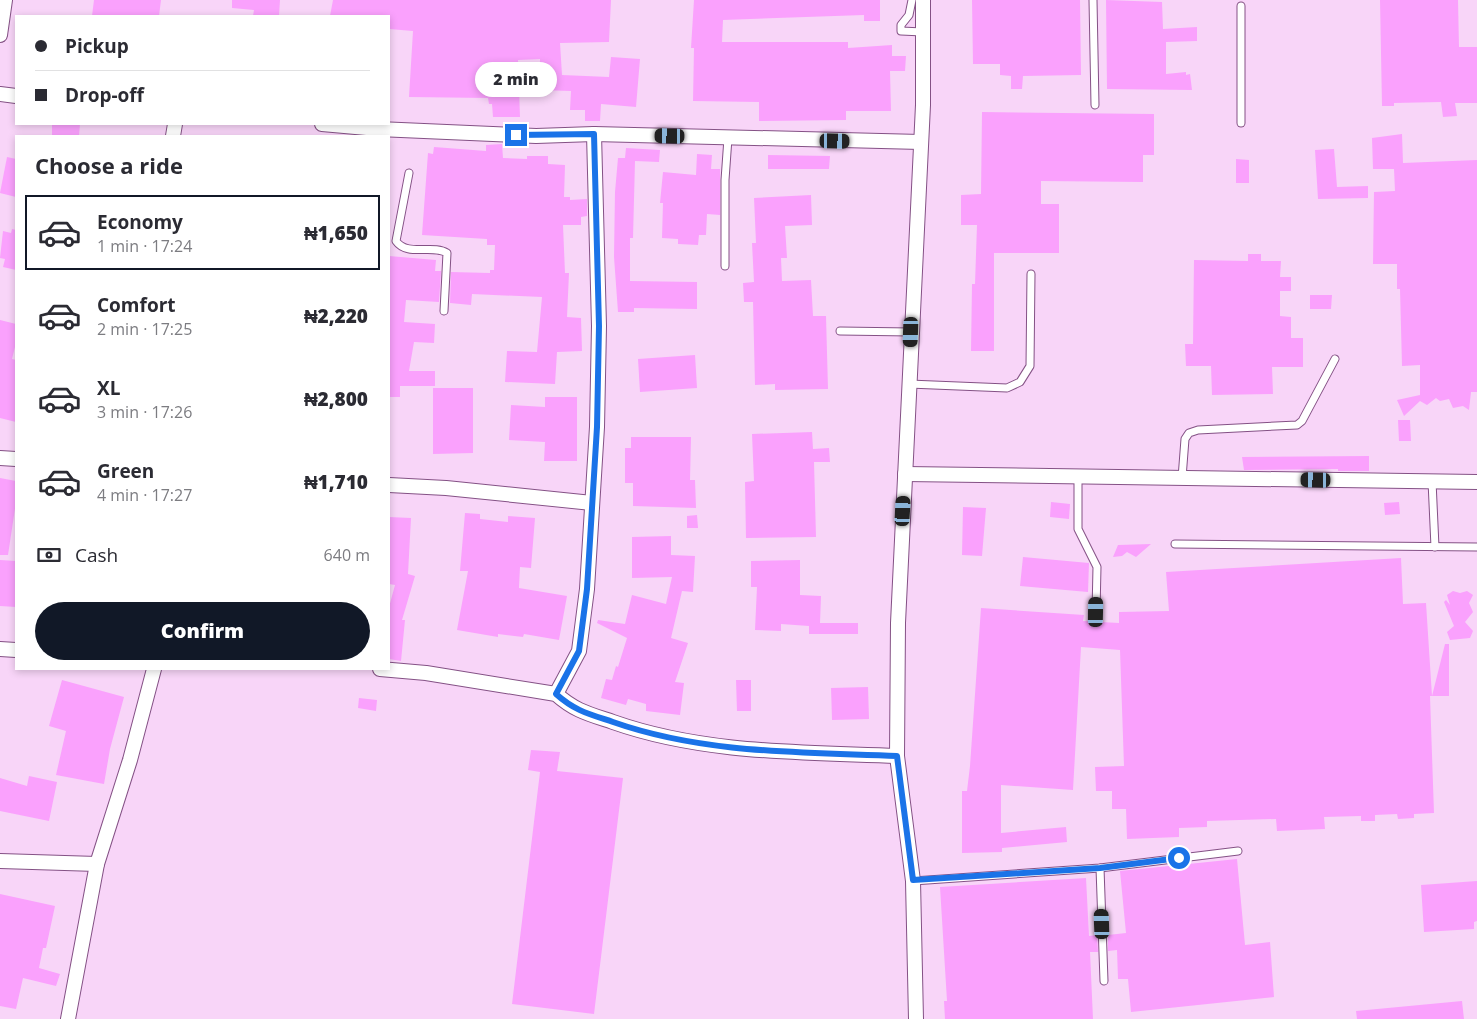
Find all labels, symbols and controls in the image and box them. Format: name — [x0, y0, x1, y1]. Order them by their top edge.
text: Pickup — [65, 33, 129, 59]
callout: 2 min — [475, 62, 557, 98]
text: 2 min — [493, 68, 539, 90]
text: Drop-off — [65, 82, 144, 108]
route end — [505, 124, 527, 146]
car — [654, 128, 685, 144]
car — [819, 133, 850, 149]
text: Choose a ride — [35, 150, 183, 180]
text: Economy — [97, 209, 183, 235]
icon: car — [37, 210, 82, 255]
text: ₦1,650 — [304, 220, 368, 246]
text: 1 min · 17:24 — [97, 235, 192, 257]
text: Comfort — [97, 292, 176, 318]
icon: car — [37, 293, 82, 338]
text: ₦2,220 — [304, 303, 368, 329]
car — [902, 317, 919, 347]
text: 2 min · 17:25 — [97, 318, 192, 340]
text: XL — [97, 375, 120, 401]
icon: car — [37, 376, 82, 421]
text: ₦2,800 — [304, 386, 368, 412]
text: 3 min · 17:26 — [97, 401, 192, 423]
text: Green — [97, 458, 154, 484]
icon: car — [37, 459, 82, 504]
text: ₦1,710 — [304, 469, 368, 495]
car — [1300, 472, 1331, 488]
text: 4 min · 17:27 — [97, 484, 192, 506]
car — [894, 496, 911, 526]
icon: cash — [35, 541, 63, 569]
text: Cash — [75, 542, 118, 568]
text: 640 m — [324, 544, 370, 566]
car — [1088, 597, 1103, 627]
button: Confirm — [35, 602, 370, 660]
route start — [1168, 847, 1190, 869]
car — [1093, 909, 1110, 939]

